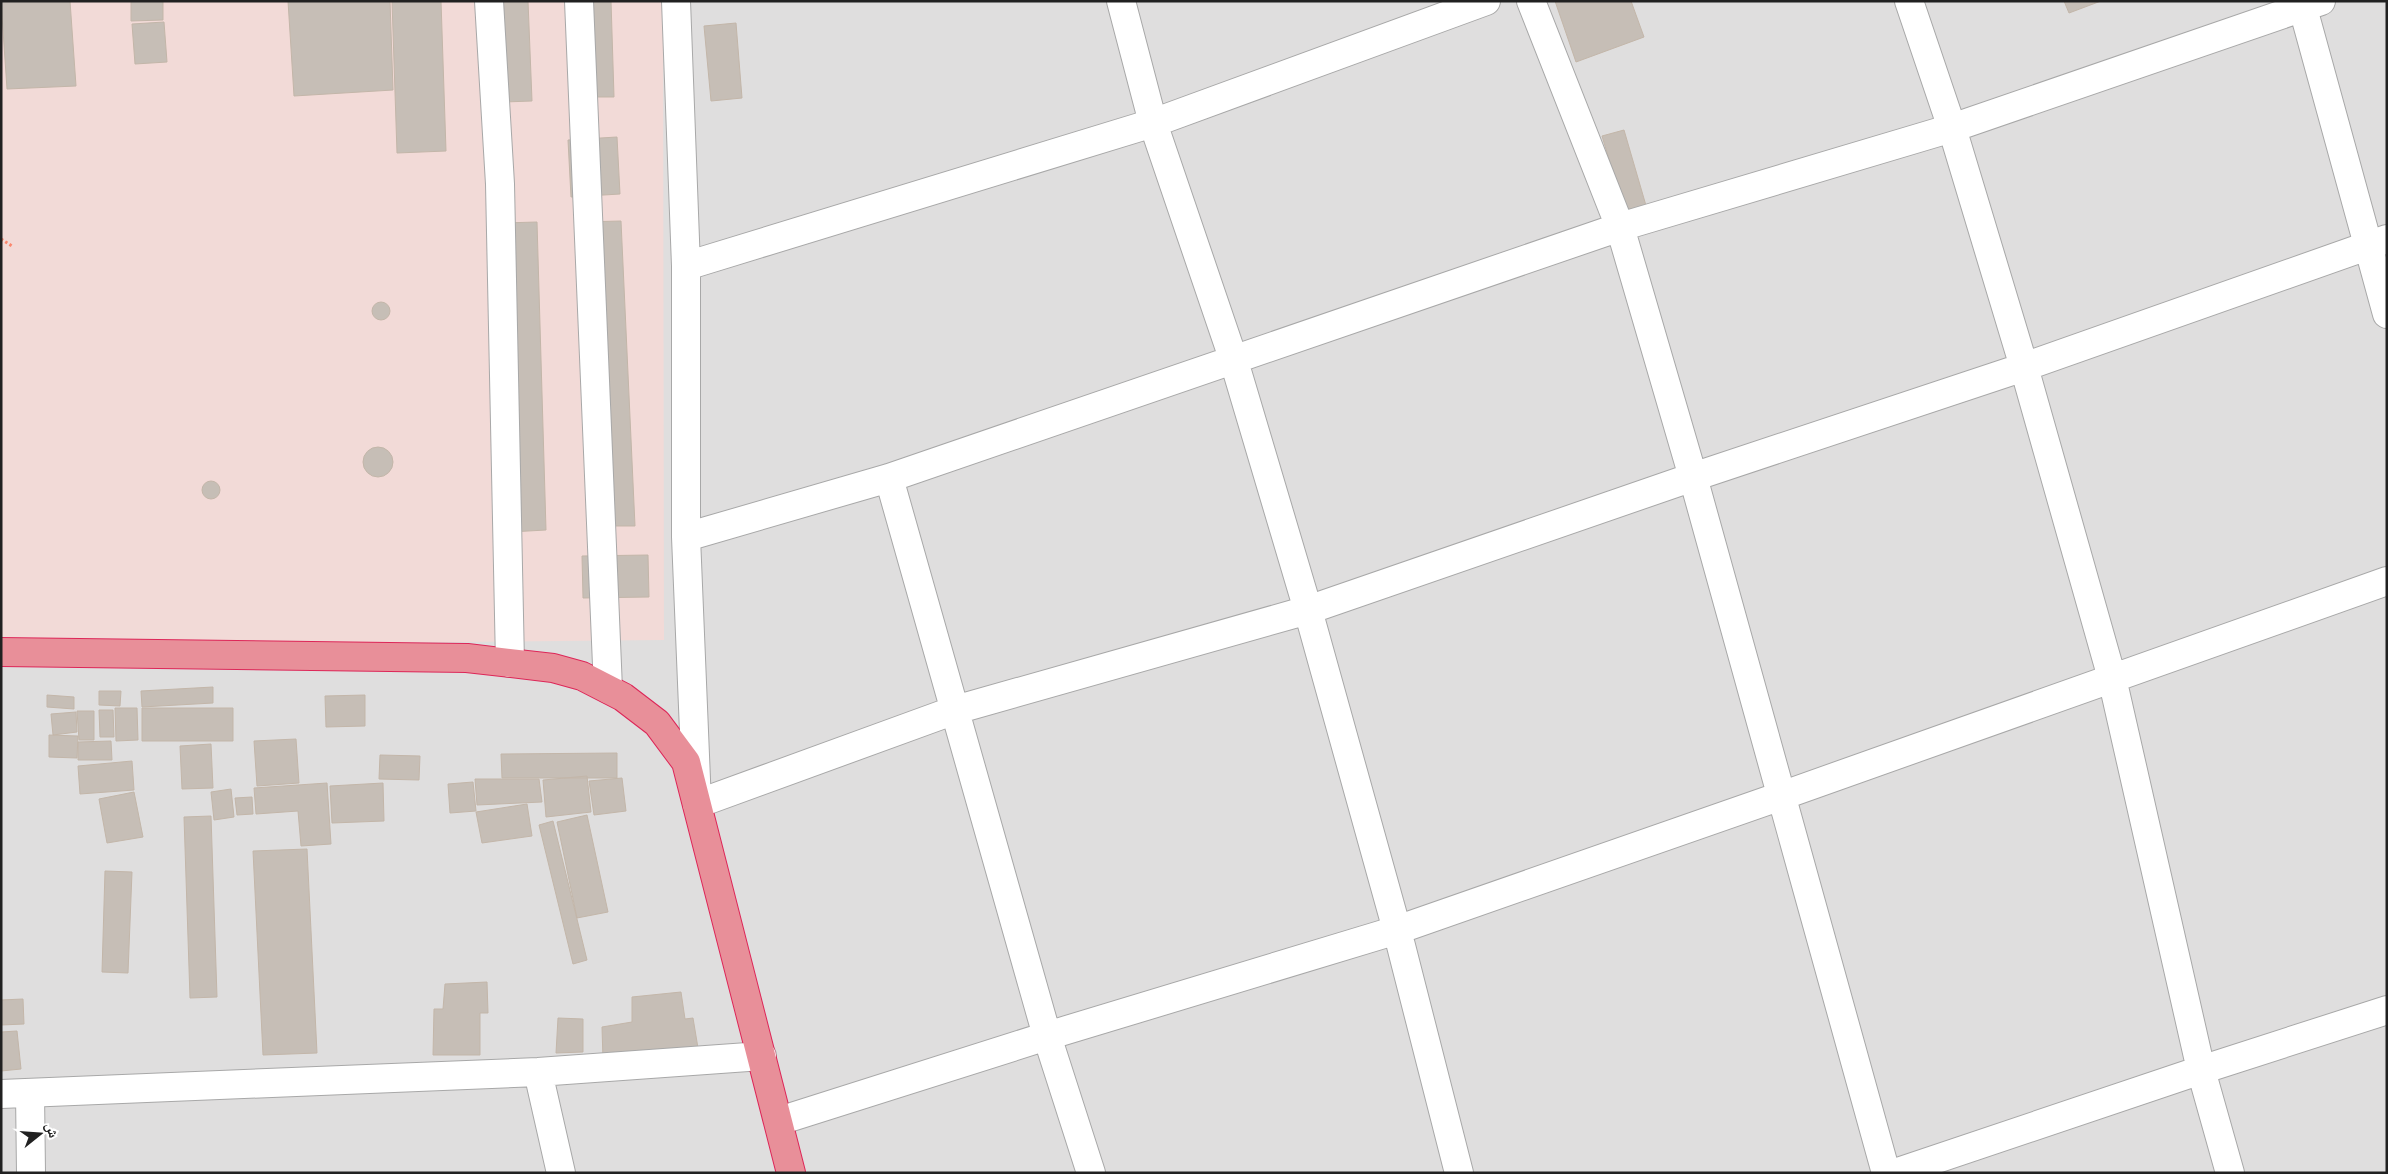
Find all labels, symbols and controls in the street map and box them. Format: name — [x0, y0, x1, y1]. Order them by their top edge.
north arrow — [15, 1109, 65, 1159]
text: ش — [42, 1121, 62, 1140]

